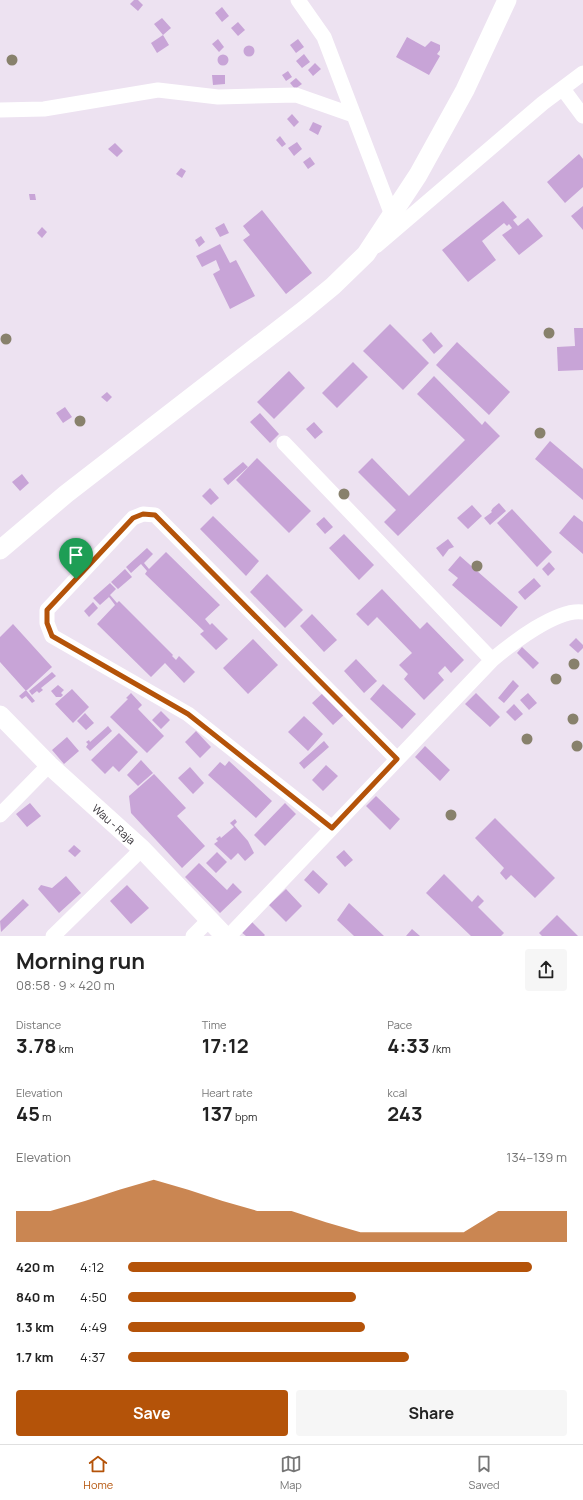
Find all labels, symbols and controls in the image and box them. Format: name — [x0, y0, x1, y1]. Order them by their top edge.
pin — [59, 538, 93, 579]
icon: arrive — [65, 544, 87, 566]
street label: Wau - Raja — [89, 801, 139, 847]
text: Morning run — [16, 946, 145, 976]
button: share — [525, 949, 567, 991]
text: 08:58 · 9 × 420 m — [16, 976, 115, 994]
text: Distance — [16, 1017, 61, 1032]
text: Time — [202, 1017, 227, 1032]
text: Pace — [387, 1017, 412, 1032]
text: 3.78 — [16, 1032, 57, 1059]
text: 17:12 — [202, 1032, 249, 1059]
text: 4:33 — [387, 1032, 430, 1059]
text: km — [57, 1041, 74, 1056]
text: /km — [430, 1041, 451, 1056]
text: Elevation — [16, 1085, 62, 1100]
text: Heart rate — [202, 1085, 253, 1100]
text: kcal — [387, 1085, 407, 1100]
text: 45 — [16, 1100, 40, 1127]
text: 137 — [202, 1100, 233, 1127]
text: 243 — [387, 1100, 423, 1127]
text: m — [40, 1109, 51, 1124]
text: bpm — [233, 1109, 257, 1124]
text: Elevation — [16, 1148, 71, 1166]
text: 134–139 m — [506, 1148, 567, 1166]
text: 420 m — [16, 1258, 55, 1276]
text: 4:12 — [80, 1258, 104, 1276]
text: 840 m — [16, 1288, 55, 1306]
text: 4:50 — [80, 1288, 107, 1306]
text: 1.3 km — [16, 1318, 54, 1336]
text: 4:49 — [80, 1318, 107, 1336]
text: 1.7 km — [16, 1348, 53, 1366]
text: 4:37 — [80, 1348, 105, 1366]
button: Save — [16, 1390, 288, 1436]
button: Share — [296, 1390, 567, 1436]
tab: Home — [83, 1453, 113, 1492]
tab: Map — [280, 1453, 302, 1492]
tab: Saved — [469, 1453, 500, 1492]

